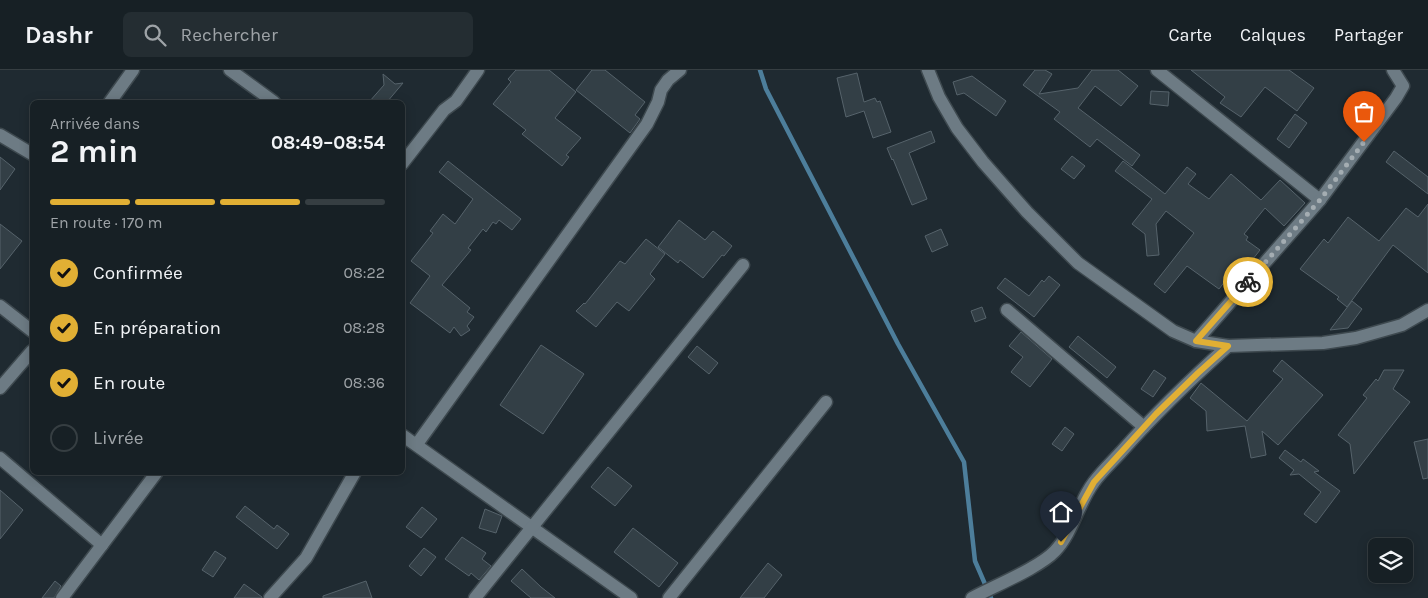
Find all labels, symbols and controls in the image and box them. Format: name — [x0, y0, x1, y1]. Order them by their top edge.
search box — [123, 12, 473, 57]
text: Dashr — [25, 21, 93, 49]
icon: search — [141, 21, 169, 49]
text: Rechercher — [181, 24, 278, 46]
text: Carte — [1168, 24, 1212, 46]
text: Calques — [1240, 24, 1306, 46]
text: Partager — [1334, 24, 1403, 46]
pin — [1343, 91, 1385, 142]
icon: bag — [1350, 98, 1378, 126]
text: Arrivée dans — [50, 114, 140, 133]
text: 08:49–08:54 — [271, 132, 385, 154]
text: 2 min — [50, 133, 138, 170]
text: En route · 170 m — [50, 213, 162, 232]
courier — [1223, 257, 1273, 307]
icon: check — [50, 259, 78, 287]
text: Confirmée — [93, 262, 183, 284]
text: 08:22 — [343, 263, 385, 282]
icon: bike — [1234, 268, 1262, 296]
icon: check — [50, 314, 78, 342]
text: En préparation — [93, 317, 221, 339]
text: 08:28 — [343, 318, 385, 337]
icon: check — [50, 369, 78, 397]
text: En route — [93, 372, 165, 394]
text: 08:36 — [343, 373, 385, 392]
text: Livrée — [93, 427, 143, 449]
pin — [1040, 491, 1082, 542]
icon: home — [1047, 498, 1075, 526]
map controls — [1368, 538, 1413, 583]
button: layers — [1368, 538, 1413, 583]

